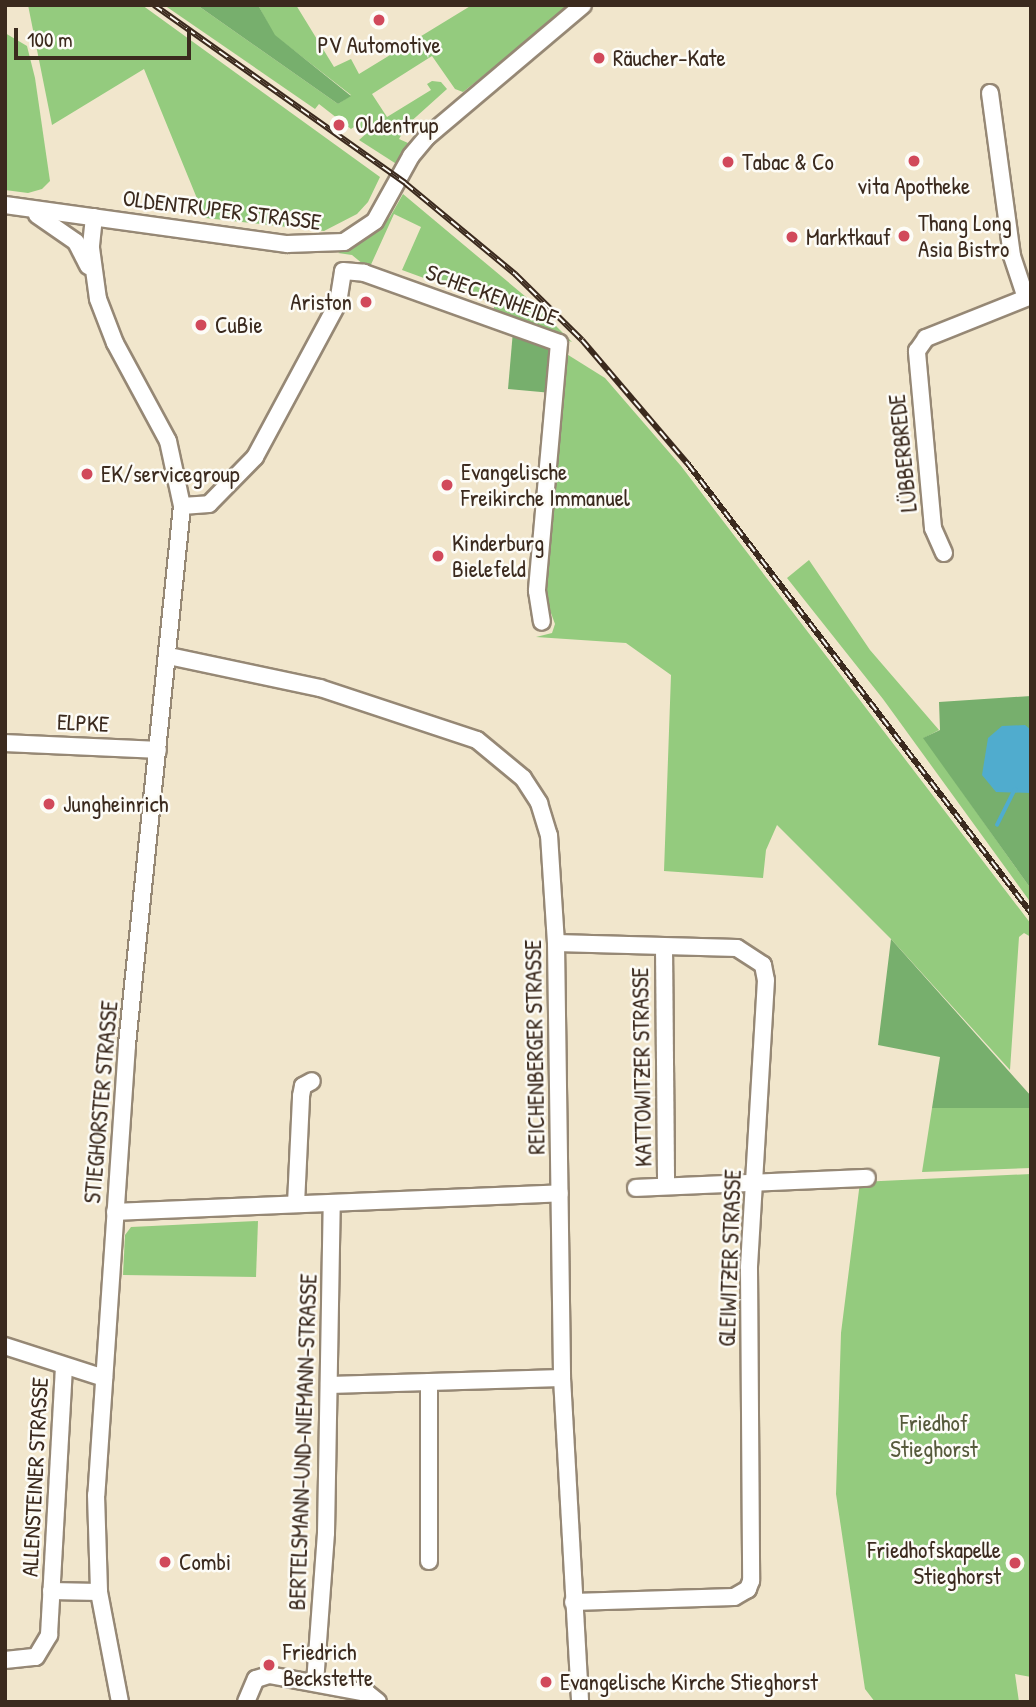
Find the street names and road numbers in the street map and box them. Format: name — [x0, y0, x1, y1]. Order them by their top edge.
street label: OLDENTRUPER STRASSE — [121, 184, 323, 236]
street label: SCHECKENHEIDE — [422, 258, 562, 332]
street label: LÜBBERBREDE — [883, 393, 923, 513]
street label: ELPKE — [56, 708, 110, 738]
street label: REICHENBERGER STRASSE — [519, 939, 551, 1155]
street label: KATTOWITZER STRASSE — [626, 967, 658, 1167]
street label: STIEGHORSTER STRASSE — [78, 999, 124, 1205]
street label: GLEIWITZER STRASSE — [713, 1169, 747, 1347]
street label: BERTELSMANN-UND-NIEMANN-STRASSE — [283, 1273, 323, 1611]
street label: ALLENSTEINER STRASSE — [16, 1376, 54, 1578]

